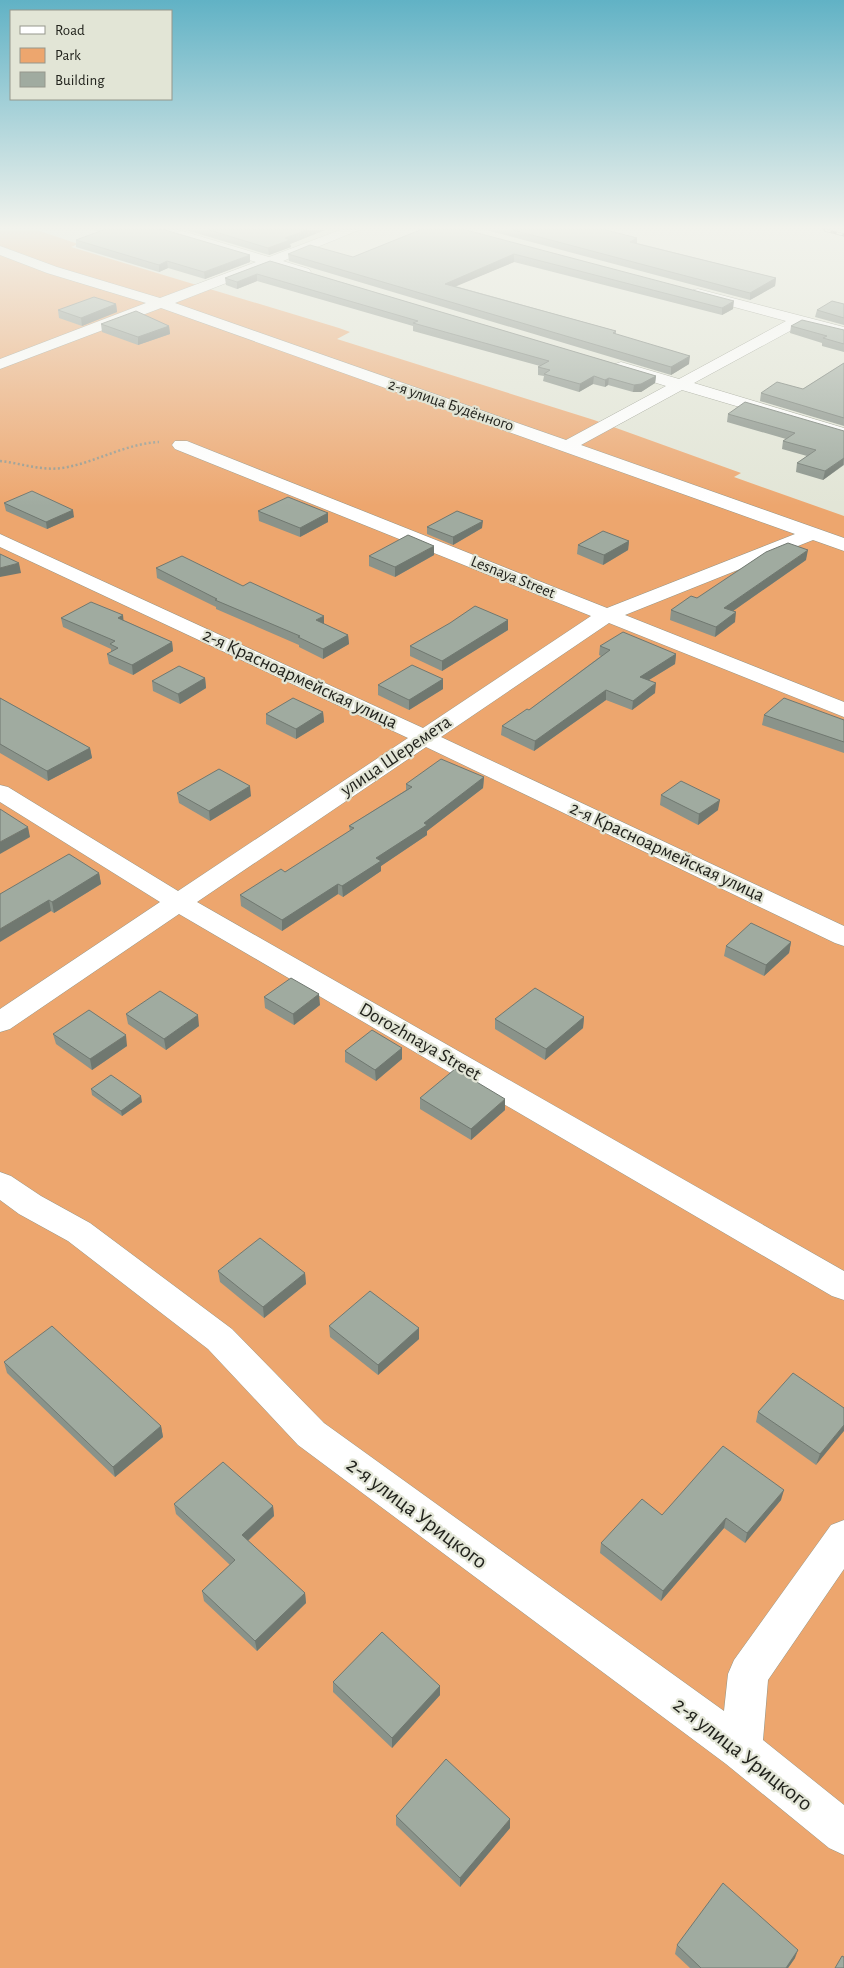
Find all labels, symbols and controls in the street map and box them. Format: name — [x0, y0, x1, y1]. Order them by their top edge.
legend — [10, 10, 172, 100]
text: Road — [55, 23, 85, 38]
text: Park — [55, 48, 81, 63]
text: Building — [55, 73, 105, 88]
street label: 2-я улица Будённого — [386, 376, 516, 435]
street label: Lesnaya Street — [468, 553, 557, 602]
street label: 2-я Красноармейская улица — [200, 626, 401, 733]
street label: улица Шеремета — [337, 712, 455, 800]
street label: 2-я Красноармейская улица — [567, 799, 768, 906]
street label: Dorozhnaya Street — [356, 1000, 484, 1084]
street label: 2-я улица Урицкого — [343, 1453, 491, 1573]
street label: 2-я улица Урицкого — [669, 1693, 817, 1815]

